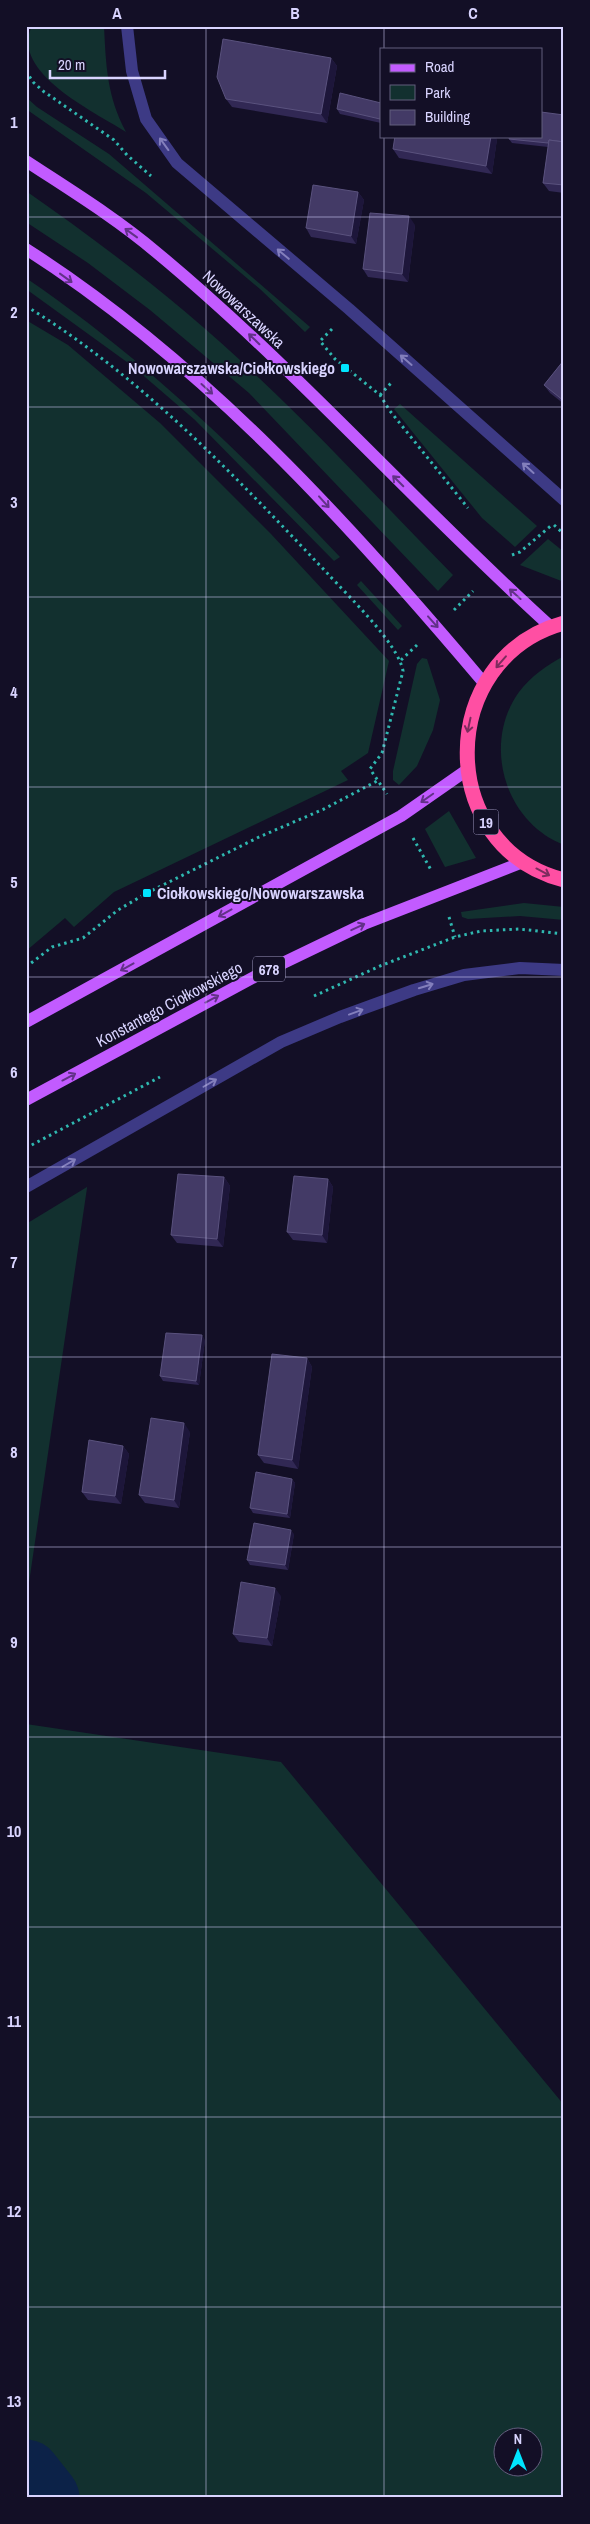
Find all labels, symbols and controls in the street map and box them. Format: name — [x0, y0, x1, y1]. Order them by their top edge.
text: A — [112, 2, 122, 24]
text: B — [290, 2, 300, 24]
text: C — [468, 2, 478, 24]
scale bar — [50, 48, 165, 80]
legend — [380, 48, 542, 138]
text: 20 m — [58, 54, 85, 75]
text: Road — [425, 56, 454, 77]
text: Park — [425, 82, 451, 103]
text: Building — [425, 106, 470, 127]
text: 1 — [10, 111, 18, 133]
one-way arrow — [159, 137, 169, 151]
one-way arrow — [124, 228, 138, 238]
one-way arrow — [277, 248, 290, 259]
street label: Nowowarszawska — [198, 265, 290, 353]
one-way arrow — [59, 272, 72, 283]
text: 2 — [10, 301, 18, 323]
one-way arrow — [247, 333, 260, 345]
one-way arrow — [400, 354, 413, 365]
place label: Nowowarszawska/Ciołkowskiego — [128, 357, 335, 379]
marker: Nowowarszawska/Ciołkowskiego — [339, 362, 351, 374]
one-way arrow — [200, 384, 213, 395]
one-way arrow — [521, 462, 534, 473]
one-way arrow — [392, 474, 404, 487]
text: 3 — [10, 491, 18, 513]
one-way arrow — [318, 496, 329, 509]
one-way arrow — [508, 588, 521, 600]
one-way arrow — [427, 616, 439, 629]
one-way arrow — [495, 655, 507, 668]
text: 4 — [10, 681, 18, 703]
one-way arrow — [464, 717, 473, 733]
one-way arrow — [420, 793, 434, 803]
road number: 19 — [474, 810, 498, 834]
one-way arrow — [535, 868, 550, 877]
text: 5 — [10, 871, 18, 893]
place label: Ciołkowskiego/Nowowarszawska — [157, 882, 365, 904]
marker: Ciołkowskiego/Nowowarszawska — [141, 887, 153, 899]
one-way arrow — [218, 909, 233, 918]
one-way arrow — [350, 922, 365, 932]
street label: Konstantego Ciołkowskiego — [92, 956, 246, 1052]
road number: 678 — [253, 956, 285, 982]
one-way arrow — [119, 962, 134, 972]
one-way arrow — [418, 981, 434, 991]
one-way arrow — [204, 994, 219, 1003]
one-way arrow — [347, 1007, 363, 1016]
text: 6 — [10, 1061, 18, 1083]
one-way arrow — [61, 1071, 76, 1081]
one-way arrow — [202, 1078, 217, 1088]
one-way arrow — [61, 1158, 75, 1168]
text: 7 — [10, 1251, 18, 1273]
text: 8 — [10, 1441, 18, 1463]
text: 9 — [10, 1631, 18, 1653]
text: 10 — [7, 1820, 21, 1842]
text: 11 — [7, 2010, 22, 2032]
text: 12 — [7, 2200, 21, 2222]
text: 13 — [7, 2390, 21, 2412]
north arrow — [492, 2426, 542, 2476]
text: N — [514, 2430, 522, 2448]

